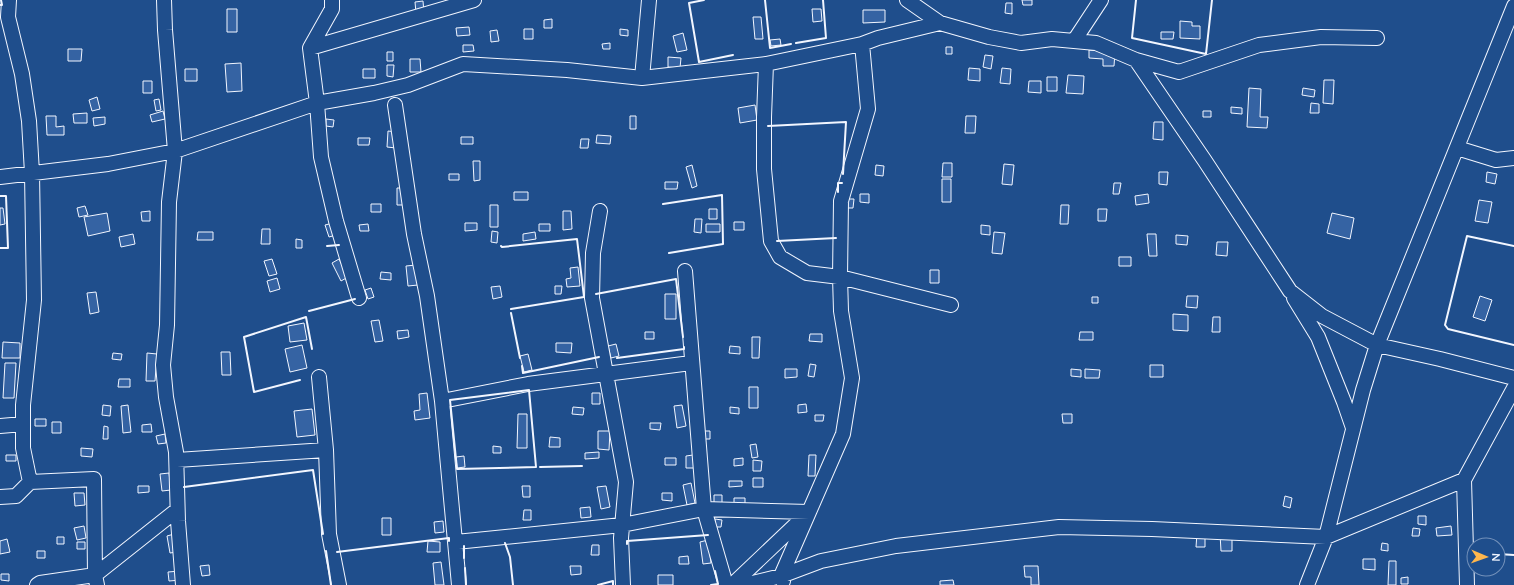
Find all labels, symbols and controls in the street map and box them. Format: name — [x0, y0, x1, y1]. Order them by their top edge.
north arrow — [1466, 537, 1506, 577]
text: N — [1489, 553, 1503, 562]

